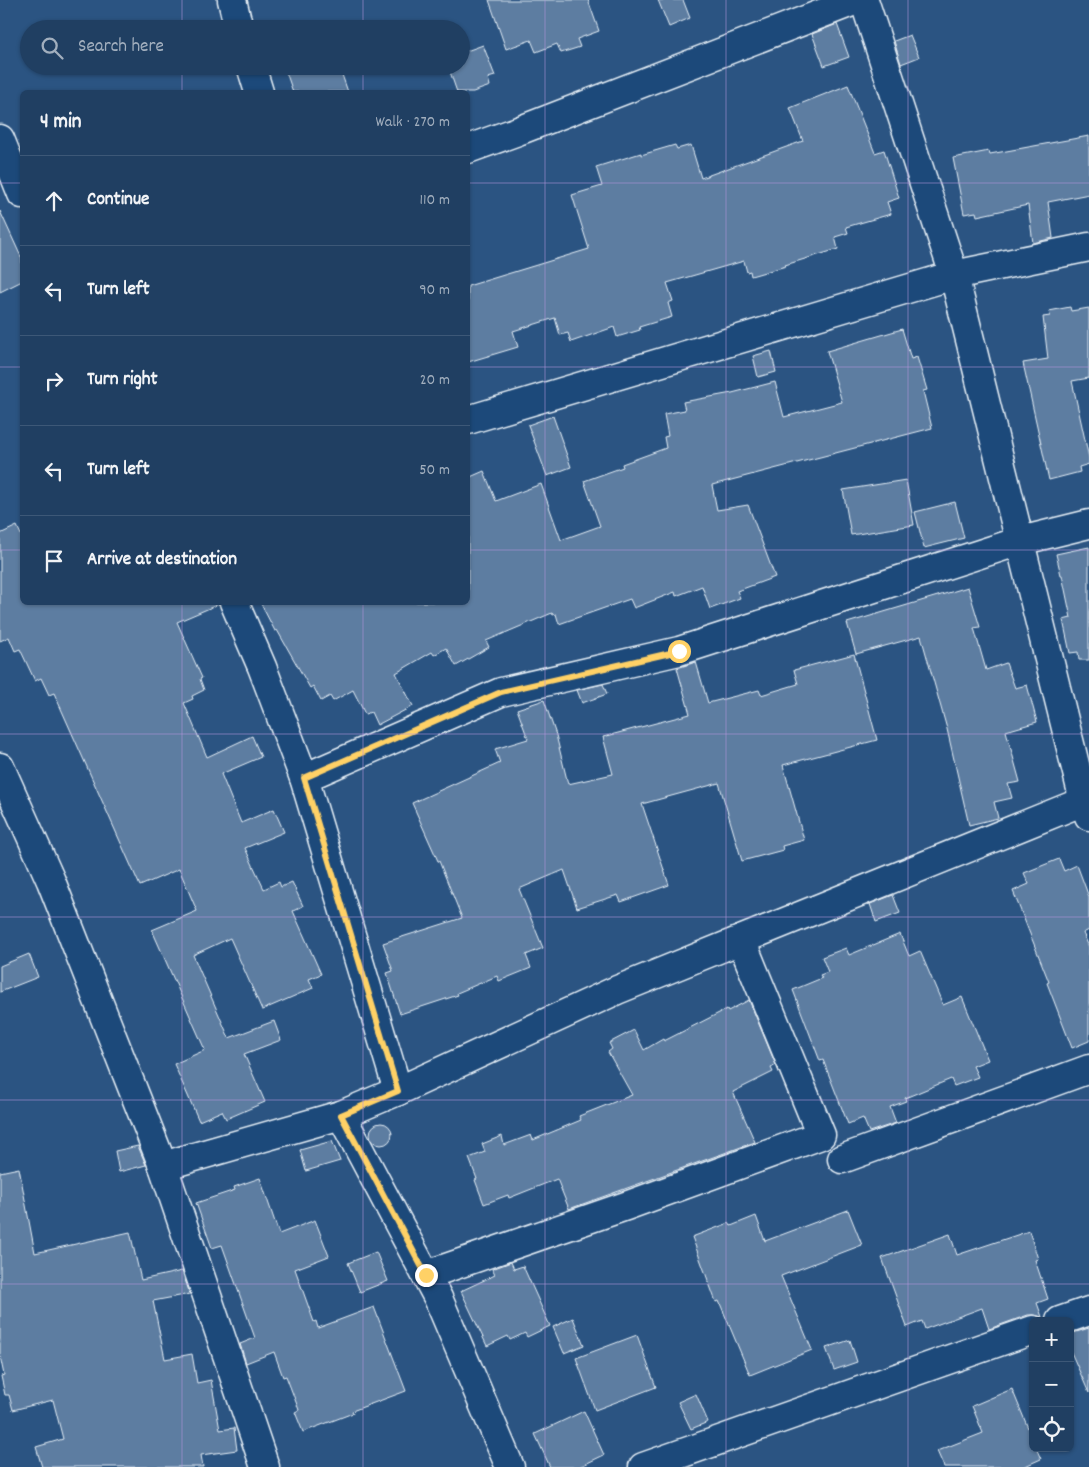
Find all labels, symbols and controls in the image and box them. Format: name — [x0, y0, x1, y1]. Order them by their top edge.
search box — [20, 20, 470, 75]
icon: search — [38, 34, 66, 62]
text: Search here — [78, 34, 164, 61]
text: 4 min — [40, 108, 82, 138]
text: Walk · 270 m — [375, 111, 450, 134]
icon: ahead — [40, 187, 68, 215]
text: Continue — [87, 187, 149, 214]
text: 110 m — [420, 189, 450, 212]
icon: left — [40, 277, 68, 305]
text: Turn left — [87, 277, 150, 304]
text: 90 m — [419, 279, 450, 302]
icon: right — [40, 367, 68, 395]
text: Turn right — [87, 367, 158, 394]
text: 20 m — [420, 369, 450, 392]
icon: left — [40, 457, 68, 485]
text: Turn left — [87, 457, 150, 484]
text: 50 m — [419, 459, 450, 482]
icon: arrive — [40, 547, 68, 575]
text: Arrive at destination — [87, 547, 237, 574]
route start — [668, 640, 691, 663]
route end — [415, 1264, 438, 1287]
map controls — [1029, 1317, 1074, 1452]
button: + — [1029, 1317, 1074, 1362]
button: − — [1029, 1362, 1074, 1407]
button: locate — [1029, 1407, 1074, 1452]

